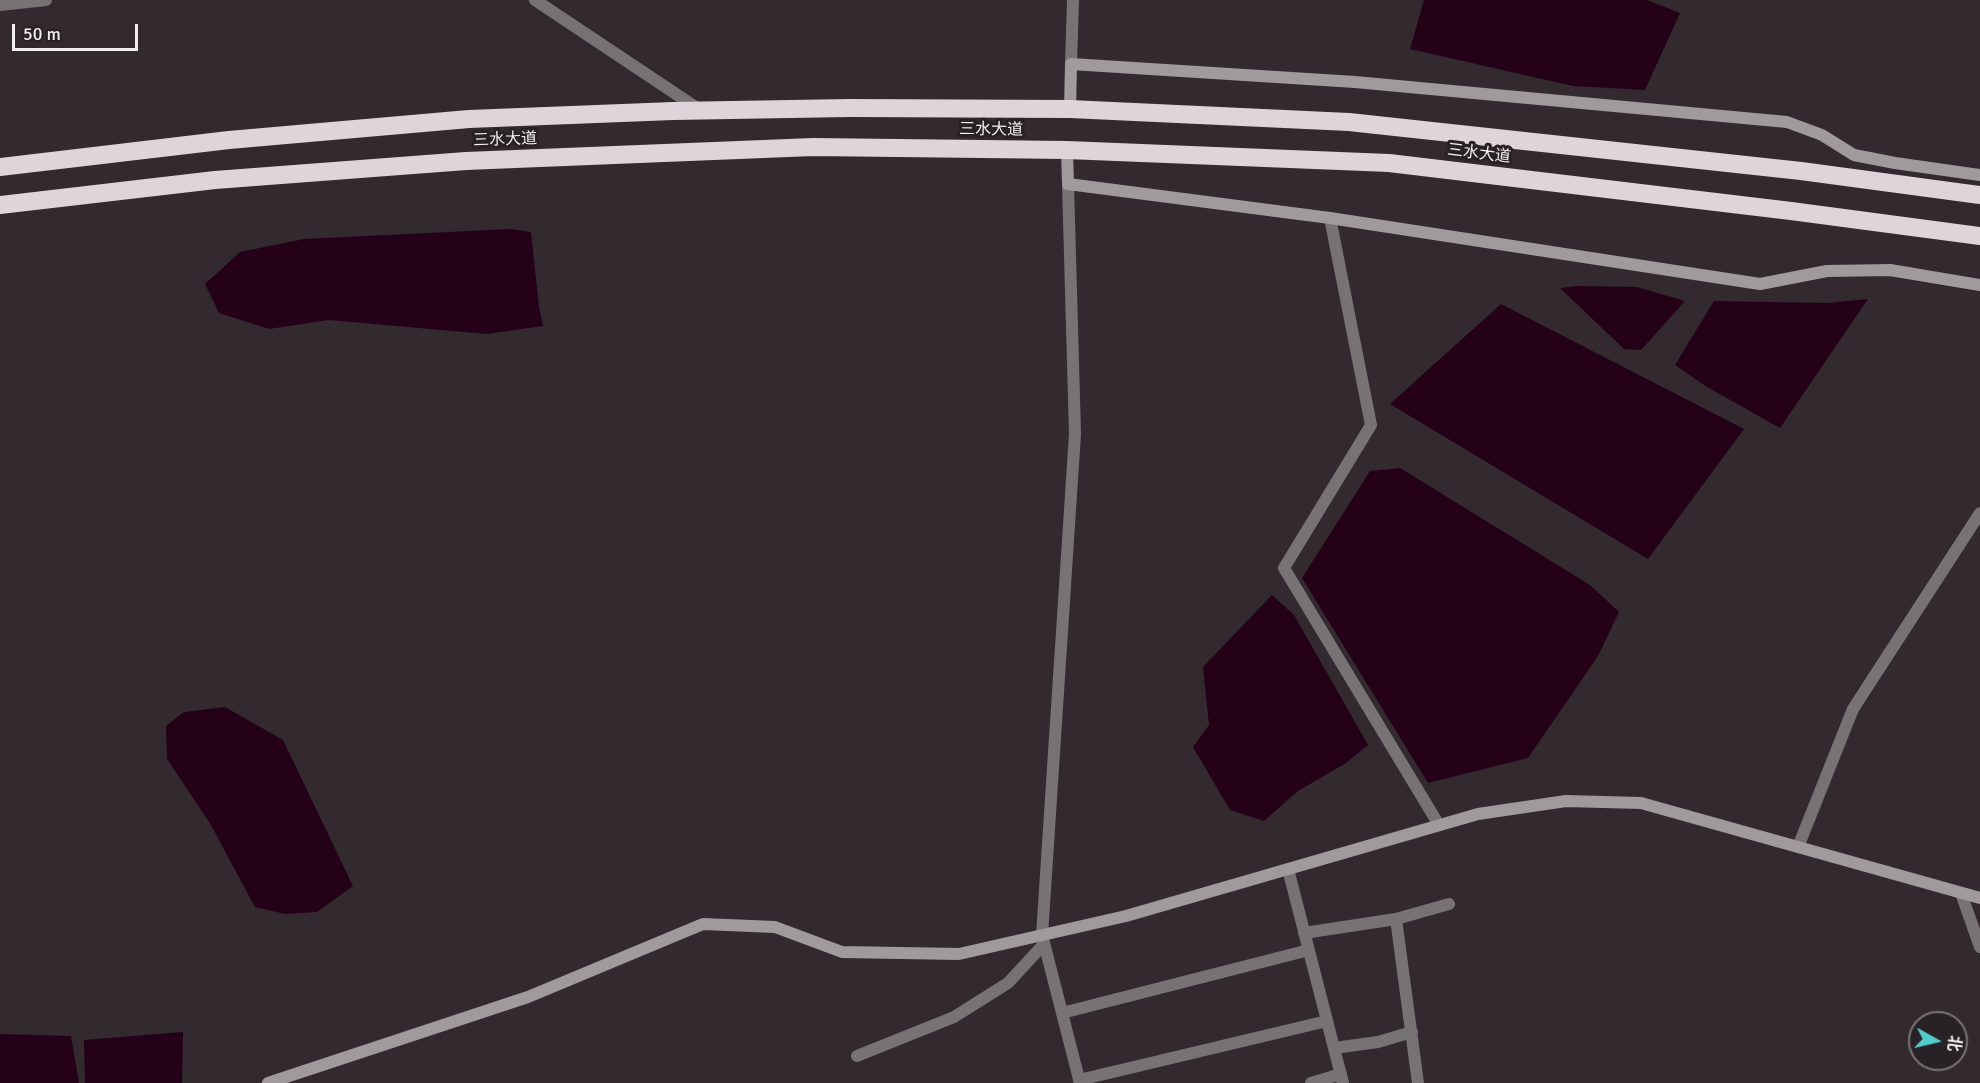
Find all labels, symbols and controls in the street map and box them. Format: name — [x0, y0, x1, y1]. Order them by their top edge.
scale bar — [15, 12, 141, 50]
text: 50 m — [23, 23, 61, 45]
street label: 三水大道 — [959, 120, 1023, 140]
street label: 三水大道 — [473, 129, 537, 151]
street label: 三水大道 — [1446, 141, 1512, 167]
north arrow — [1908, 1011, 1968, 1071]
text: 北 — [1943, 1034, 1965, 1053]

